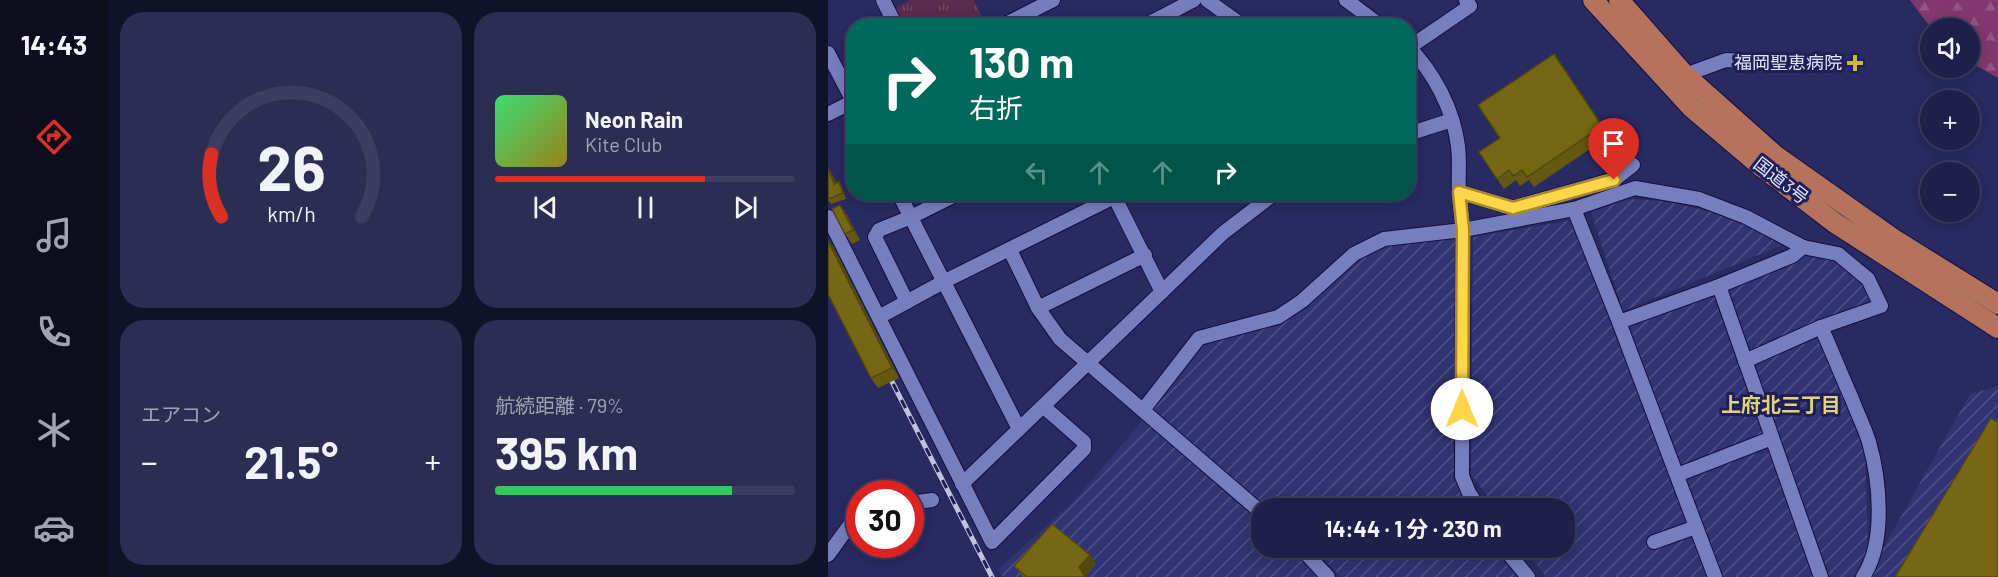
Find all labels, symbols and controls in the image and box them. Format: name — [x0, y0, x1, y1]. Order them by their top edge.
map controls — [1920, 18, 1980, 222]
button: sound — [1920, 18, 1980, 78]
text: 14:43 — [21, 28, 87, 60]
text: 130 m — [969, 36, 1074, 86]
icon: right — [870, 42, 948, 120]
place label: 福岡聖恵病院 — [1734, 51, 1842, 73]
marker: 福岡聖恵病院 — [1846, 54, 1864, 72]
button: + — [1920, 90, 1980, 150]
text: 右折 — [969, 91, 1023, 123]
text: Neon Rain — [585, 106, 683, 132]
icon: directions — [33, 116, 75, 158]
pin — [1588, 118, 1639, 180]
icon: arrive — [1597, 127, 1630, 160]
text: 26 — [257, 129, 325, 203]
text: Kite Club — [585, 132, 662, 156]
street label: 国道3号 — [1750, 152, 1813, 208]
icon: left — [1020, 156, 1053, 189]
icon: ahead — [1083, 156, 1116, 189]
icon: ahead — [1146, 156, 1179, 189]
icon: right — [1209, 156, 1242, 189]
button: − — [1920, 162, 1980, 222]
icon: previous — [529, 191, 562, 224]
icon: pause — [629, 191, 662, 224]
icon: next — [729, 191, 762, 224]
text: km/h — [267, 201, 315, 226]
icon: music — [33, 214, 75, 256]
icon: phone — [33, 311, 75, 353]
position arrow — [1430, 377, 1494, 441]
district label: 上府北三丁目 — [1721, 392, 1841, 416]
text: 航続距離 · 79% — [495, 393, 624, 417]
text: エアコン — [141, 402, 221, 426]
icon: climate — [33, 409, 75, 451]
text: 395 km — [495, 425, 638, 479]
text: 21.5° — [244, 434, 338, 488]
text: − — [141, 441, 158, 481]
text: + — [425, 441, 441, 481]
speed limit sign: 30 — [846, 480, 924, 558]
icon: car — [33, 507, 75, 549]
text: 14:44 · 1 分 · 230 m — [1324, 515, 1502, 541]

